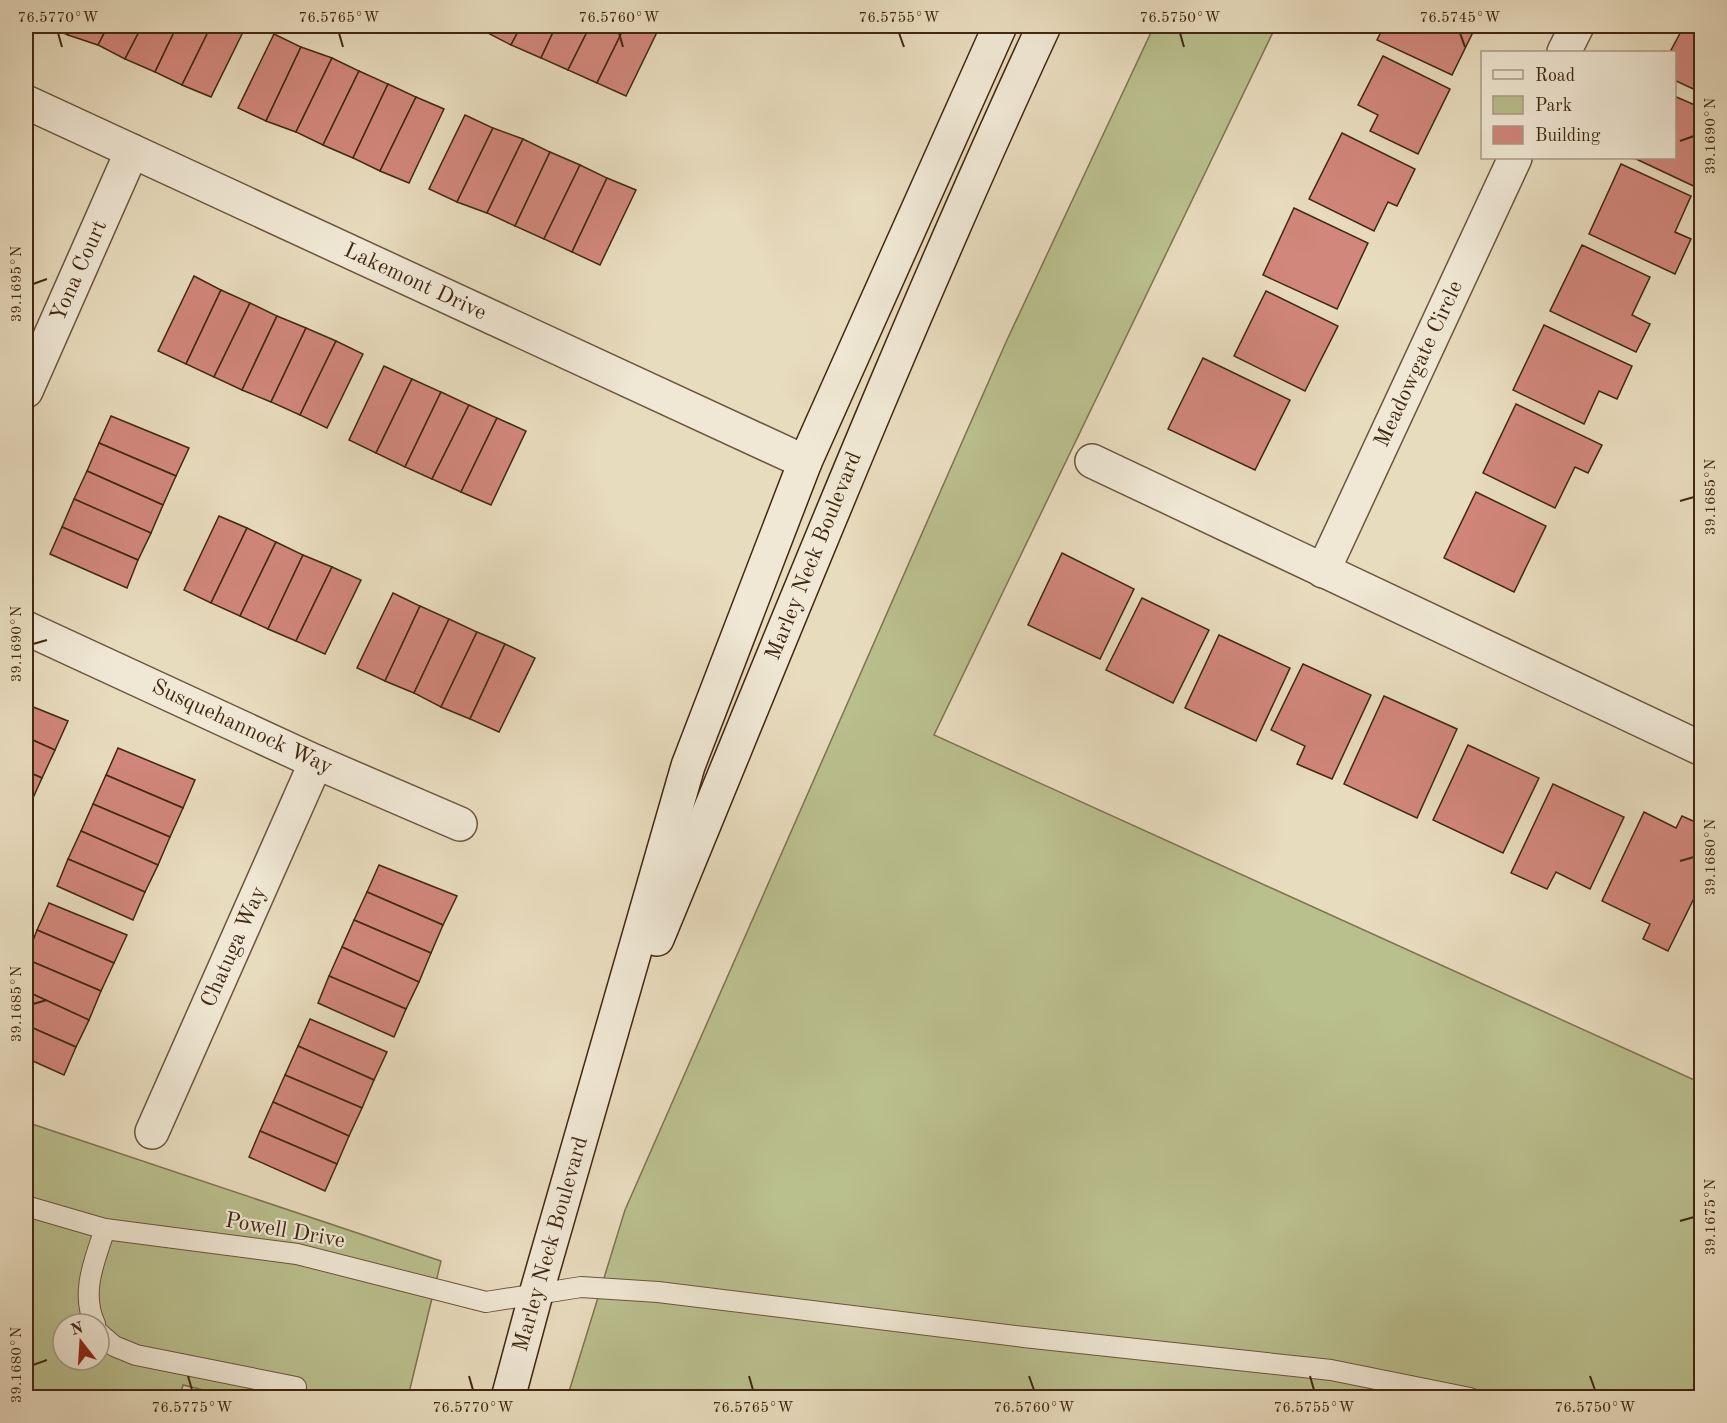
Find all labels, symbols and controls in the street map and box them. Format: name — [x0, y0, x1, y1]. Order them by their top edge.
text: 76.5770°W — [17, 11, 99, 26]
text: 76.5765°W — [298, 11, 380, 26]
text: 76.5760°W — [578, 11, 660, 26]
text: 76.5755°W — [858, 11, 940, 26]
text: 76.5750°W — [1139, 11, 1221, 26]
text: 76.5745°W — [1419, 11, 1501, 26]
legend — [1481, 51, 1676, 159]
text: Road — [1535, 67, 1575, 85]
text: Park — [1535, 97, 1572, 115]
text: 39.1690°N — [1704, 97, 1719, 174]
text: Building — [1535, 127, 1601, 145]
street label: Yona Court — [47, 217, 111, 325]
street label: Lakemont Drive — [341, 239, 489, 325]
text: 39.1695°N — [10, 245, 25, 322]
street label: Meadowgate Circle — [1371, 278, 1467, 450]
street label: Marley Neck Boulevard — [762, 449, 866, 663]
text: 39.1685°N — [1704, 458, 1719, 535]
text: 39.1690°N — [10, 605, 25, 682]
street label: Susquehannock Way — [148, 676, 336, 779]
text: 39.1680°N — [1704, 818, 1719, 895]
street label: Chatuga Way — [198, 883, 271, 1011]
text: 39.1685°N — [10, 965, 25, 1042]
street label: Marley Neck Boulevard — [510, 1134, 592, 1354]
text: 39.1675°N — [1704, 1178, 1719, 1255]
street label: Powell Drive — [223, 1210, 347, 1252]
north arrow — [51, 1312, 111, 1372]
text: N — [69, 1320, 86, 1339]
text: 39.1680°N — [10, 1326, 25, 1403]
text: 76.5775°W — [151, 1401, 233, 1416]
text: 76.5770°W — [432, 1401, 514, 1416]
text: 76.5765°W — [712, 1401, 794, 1416]
text: 76.5760°W — [993, 1401, 1075, 1416]
text: 76.5755°W — [1273, 1401, 1355, 1416]
text: 76.5750°W — [1554, 1401, 1636, 1416]

